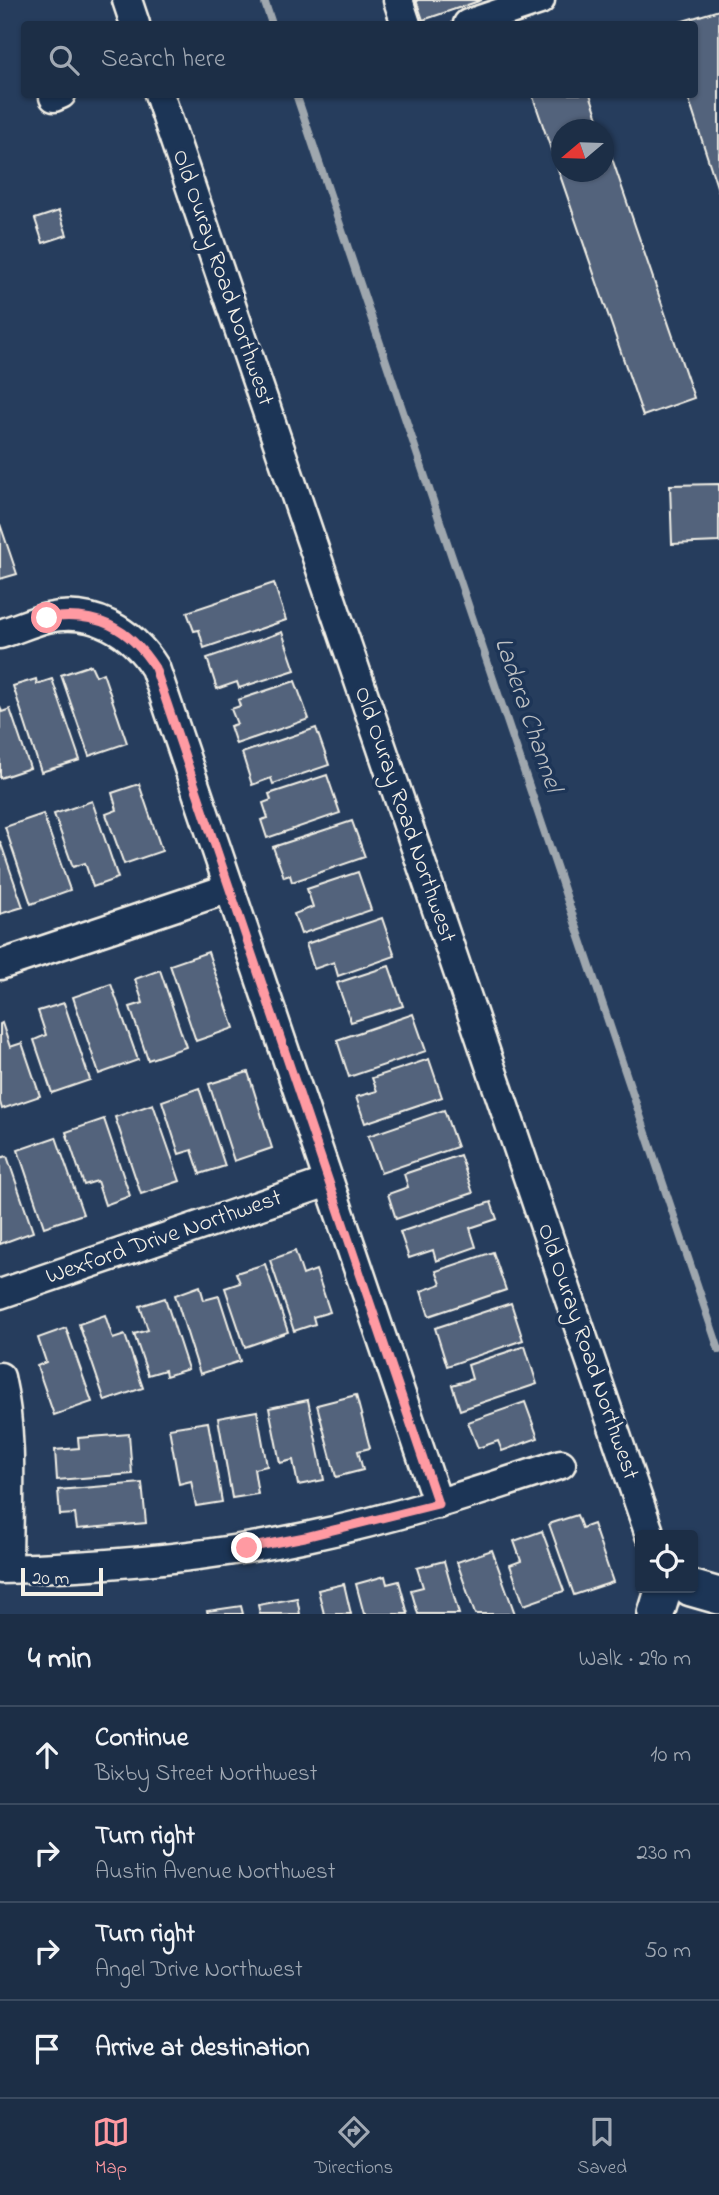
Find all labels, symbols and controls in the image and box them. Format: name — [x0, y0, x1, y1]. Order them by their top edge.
search box — [21, 21, 698, 98]
icon: search — [45, 41, 83, 79]
text: Search here — [101, 41, 226, 79]
north arrow — [551, 119, 614, 182]
street label: Old Ouray Road Northwest — [161, 145, 282, 411]
route start — [31, 602, 62, 633]
water label: Ladera Channel — [483, 633, 572, 800]
street label: Old Ouray Road Northwest — [343, 682, 464, 948]
street label: Wexford Drive Northwest — [41, 1181, 287, 1295]
street label: Old Ouray Road Northwest — [526, 1219, 647, 1485]
map controls — [635, 1530, 698, 1593]
button: locate — [635, 1530, 698, 1593]
route end — [231, 1532, 262, 1563]
scale bar — [21, 1565, 103, 1597]
text: 20 m — [32, 1566, 69, 1593]
text: 4 min — [28, 1638, 91, 1682]
text: Walk · 290 m — [579, 1643, 691, 1676]
text: Continue — [95, 1720, 188, 1758]
icon: ahead — [28, 1736, 66, 1774]
text: 10 m — [650, 1739, 691, 1772]
text: Bixby Street Northwest — [95, 1758, 317, 1791]
text: Turn right — [95, 1818, 195, 1856]
icon: right — [28, 1834, 66, 1872]
text: 230 m — [637, 1837, 691, 1870]
text: Austin Avenue Northwest — [95, 1856, 336, 1889]
text: Turn right — [95, 1916, 195, 1954]
icon: right — [28, 1932, 66, 1970]
text: 50 m — [644, 1935, 691, 1968]
text: Angel Drive Northwest — [95, 1954, 303, 1987]
icon: arrive — [28, 2030, 66, 2068]
text: Arrive at destination — [95, 2030, 310, 2068]
tab: Map — [92, 2113, 130, 2182]
tab: Directions — [314, 2113, 393, 2182]
tab: Saved — [577, 2113, 627, 2182]

